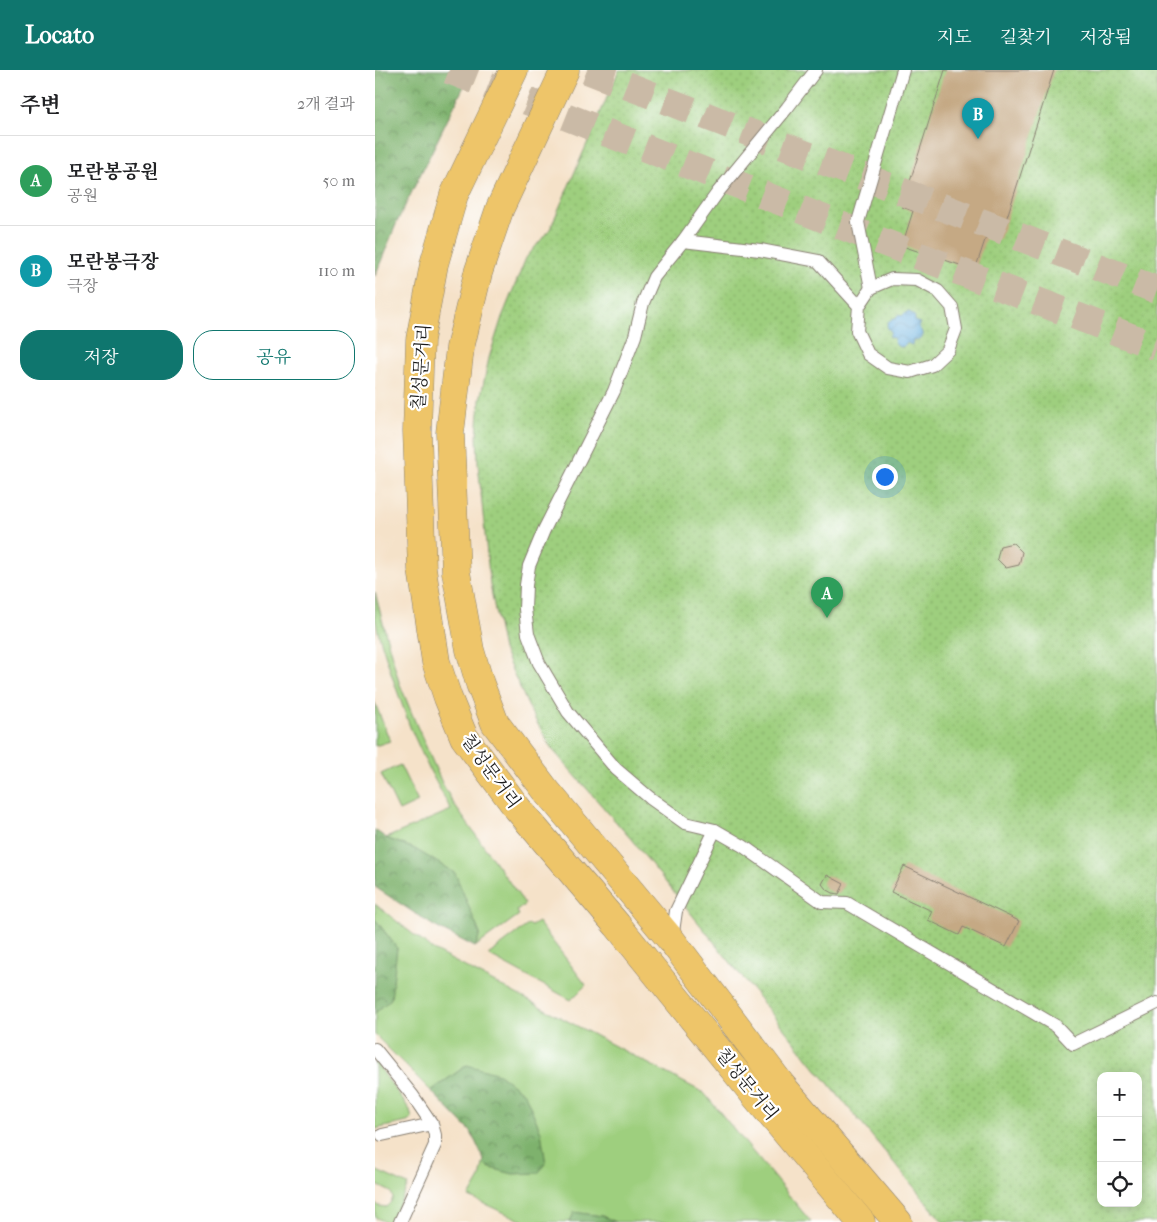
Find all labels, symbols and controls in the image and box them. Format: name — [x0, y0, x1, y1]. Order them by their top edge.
text: Locato — [25, 21, 94, 49]
text: 지도 — [937, 27, 972, 48]
text: 길찾기 — [1000, 27, 1052, 48]
text: 저장됨 — [1080, 27, 1132, 48]
text: 주변 — [20, 93, 61, 117]
text: 2개 결과 — [297, 94, 355, 113]
pin: B — [962, 98, 994, 139]
text: 모란봉공원 — [67, 161, 159, 183]
text: A — [31, 171, 41, 190]
text: 50 m — [323, 171, 355, 190]
text: 공원 — [67, 186, 98, 205]
text: 모란봉극장 — [67, 251, 159, 273]
text: B — [31, 261, 41, 280]
text: 110 m — [318, 261, 355, 280]
text: 극장 — [67, 276, 98, 295]
street label: 칠성문거리 — [408, 323, 435, 411]
button: 저장 — [20, 330, 183, 380]
button: 공유 — [193, 330, 355, 380]
your location — [872, 464, 898, 490]
pin: A — [811, 577, 843, 618]
street label: 칠성문거리 — [457, 730, 525, 813]
street label: 칠성문거리 — [711, 1044, 782, 1125]
map controls — [1097, 1072, 1142, 1207]
button: + — [1097, 1072, 1142, 1117]
button: − — [1097, 1117, 1142, 1162]
button: locate — [1097, 1162, 1142, 1207]

